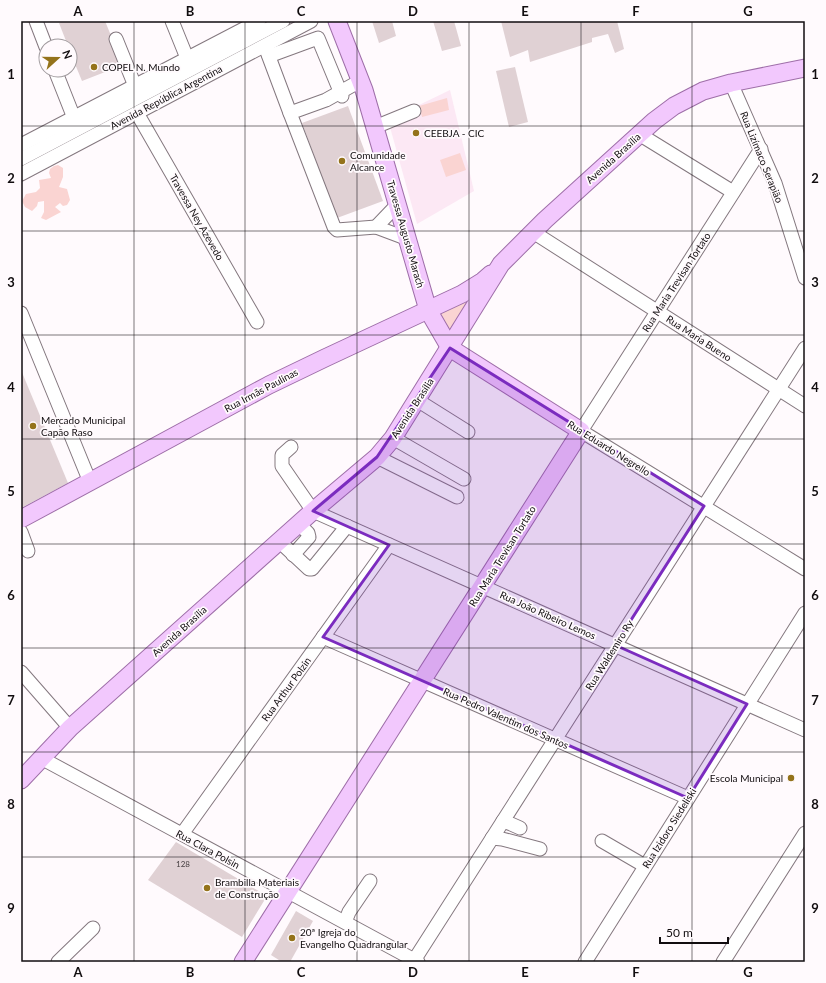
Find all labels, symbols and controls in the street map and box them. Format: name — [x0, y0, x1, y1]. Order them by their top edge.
text: A — [72, 3, 83, 19]
text: B — [186, 3, 195, 19]
text: C — [297, 3, 306, 19]
text: D — [408, 3, 418, 19]
text: E — [521, 3, 529, 19]
text: F — [632, 3, 640, 19]
text: G — [743, 3, 753, 19]
north arrow — [38, 38, 78, 78]
text: N — [60, 48, 75, 61]
place label: COPEL N. Mundo — [102, 61, 180, 73]
marker: COPEL N. Mundo — [89, 62, 99, 72]
street label: Avenida República Argentina — [108, 62, 224, 132]
text: 1 — [7, 66, 15, 82]
text: 1 — [811, 66, 819, 82]
street label: Rua Lizímaco Serapião — [738, 110, 786, 205]
place label: CEEBJA - CIC — [424, 127, 484, 139]
marker: CEEBJA - CIC — [411, 128, 421, 138]
street label: Avenida Brasília — [583, 130, 643, 186]
place label: Comunidade Alcance — [350, 149, 405, 173]
marker: Comunidade Alcance — [337, 156, 347, 166]
text: 2 — [7, 170, 15, 186]
text: 2 — [811, 170, 819, 186]
street label: Travessa Ney Azevedo — [167, 172, 227, 262]
street label: Travessa Augusto Marach — [385, 179, 427, 289]
street label: Rua Maria Trevisan Tortato — [639, 230, 713, 334]
text: 3 — [7, 274, 15, 290]
text: 3 — [811, 274, 819, 290]
street label: Rua Maria Bueno — [664, 312, 734, 364]
street label: Rua Irmãs Paulinas — [222, 366, 300, 414]
street label: Avenida Brasília — [388, 376, 436, 440]
text: 4 — [7, 379, 15, 395]
text: 4 — [811, 379, 819, 395]
place label: Mercado Municipal Capão Raso — [41, 414, 125, 438]
street label: Rua Eduardo Negrello — [565, 418, 653, 478]
marker: Mercado Municipal Capão Raso — [28, 421, 38, 431]
text: 5 — [7, 483, 15, 499]
text: 5 — [811, 483, 819, 499]
street label: Rua Maria Trevisan Tortato — [466, 503, 538, 609]
text: 6 — [7, 587, 15, 603]
text: 6 — [811, 587, 819, 603]
street label: Rua João Ribeiro Lemos — [498, 588, 598, 642]
street label: Avenida Brasília — [149, 603, 209, 659]
street label: Rua Waldemiro Ry — [583, 617, 636, 692]
street label: Rua Arthur Polzin — [259, 655, 313, 723]
street label: Rua Pedro Valentim dos Santos — [442, 685, 570, 751]
text: 7 — [7, 692, 15, 708]
text: 7 — [811, 692, 819, 708]
place label: Escola Municipal — [710, 772, 783, 784]
marker: Escola Municipal — [786, 773, 796, 783]
street label: Rua Izidoro Siedeliski — [639, 786, 699, 870]
text: 8 — [7, 796, 15, 812]
text: 8 — [811, 796, 819, 812]
street label: Rua Clara Polsin — [174, 827, 242, 871]
house number: 128 — [176, 859, 190, 869]
place label: Brambilla Materiais de Construção — [215, 876, 299, 900]
marker: Brambilla Materiais de Construção — [202, 883, 212, 893]
text: 9 — [7, 900, 15, 916]
text: 9 — [811, 900, 819, 916]
scale bar — [660, 919, 728, 945]
text: 50 m — [666, 925, 693, 940]
place label: 20ª Igreja do Evangelho Quadrangular — [300, 926, 408, 950]
marker: 20ª Igreja do Evangelho Quadrangular — [287, 933, 297, 943]
text: A — [72, 964, 83, 980]
text: B — [186, 964, 195, 980]
text: C — [297, 964, 306, 980]
text: D — [408, 964, 418, 980]
text: E — [521, 964, 529, 980]
text: F — [632, 964, 640, 980]
text: G — [743, 964, 753, 980]

